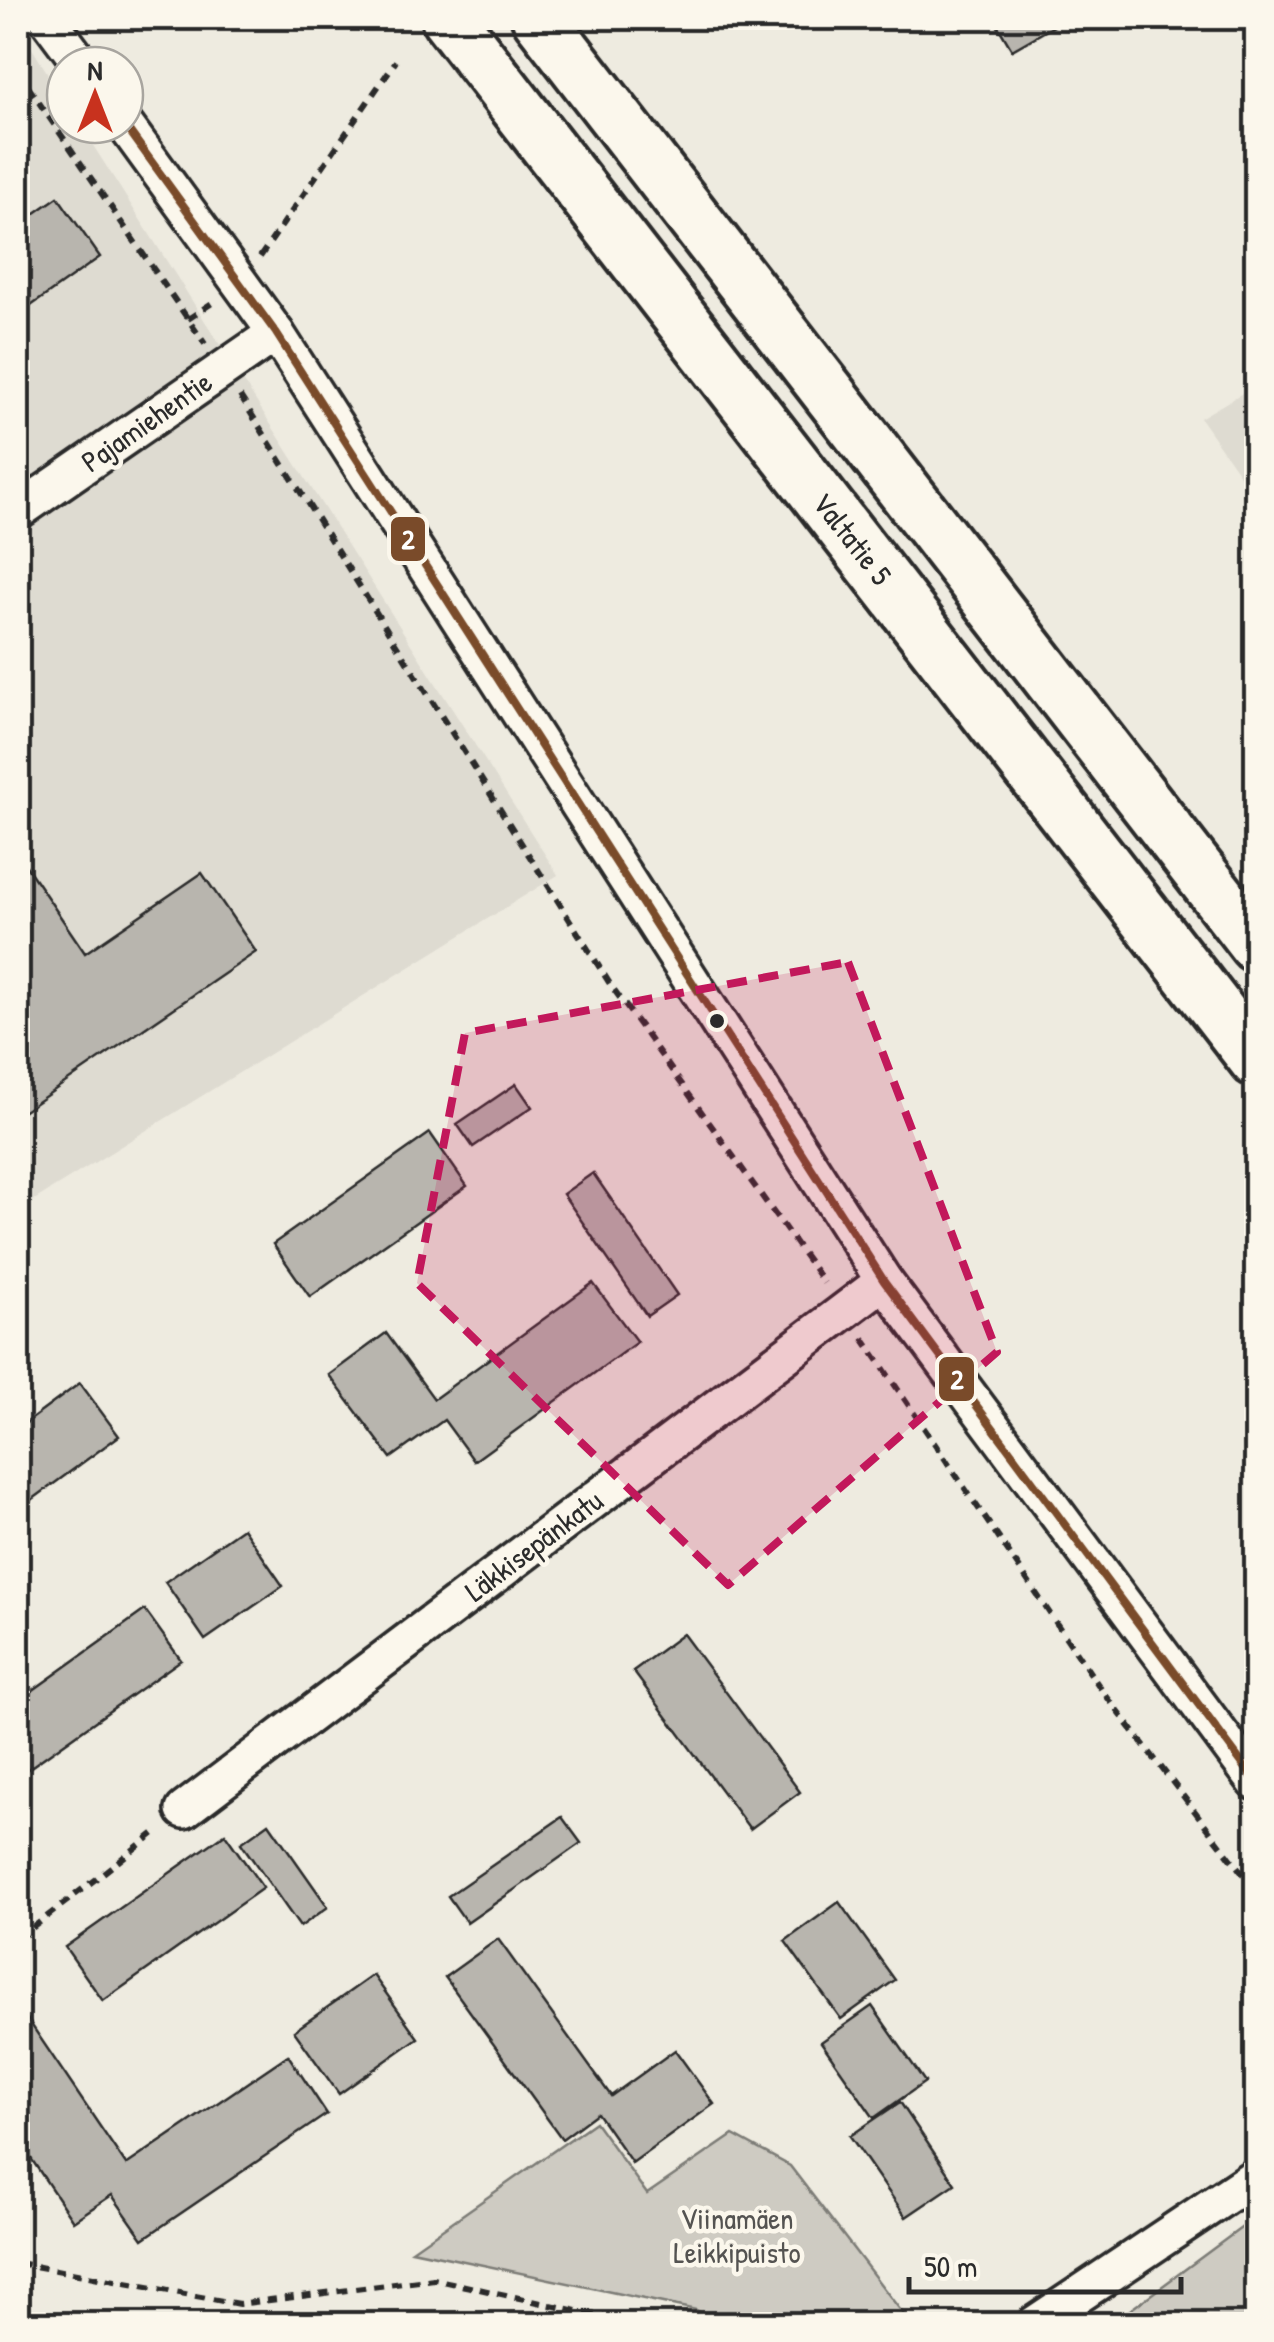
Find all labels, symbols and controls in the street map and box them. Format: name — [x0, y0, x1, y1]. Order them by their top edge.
north arrow — [45, 45, 145, 145]
text: N — [88, 51, 103, 89]
street label: Pajamiehentie — [73, 361, 220, 481]
street label: Valtatie 5 — [804, 484, 902, 593]
line badge: 2 — [389, 515, 427, 563]
text: 2 — [401, 520, 415, 558]
unlabelled marker — [707, 1011, 727, 1031]
line badge: 2 — [937, 1355, 976, 1403]
text: 2 — [950, 1360, 964, 1398]
street label: Läkkisepänkatu — [456, 1480, 610, 1610]
park label: Viinamäen Leikkipuisto — [674, 2198, 800, 2272]
scale bar — [909, 2232, 1182, 2294]
text: 50 m — [924, 2246, 977, 2286]

